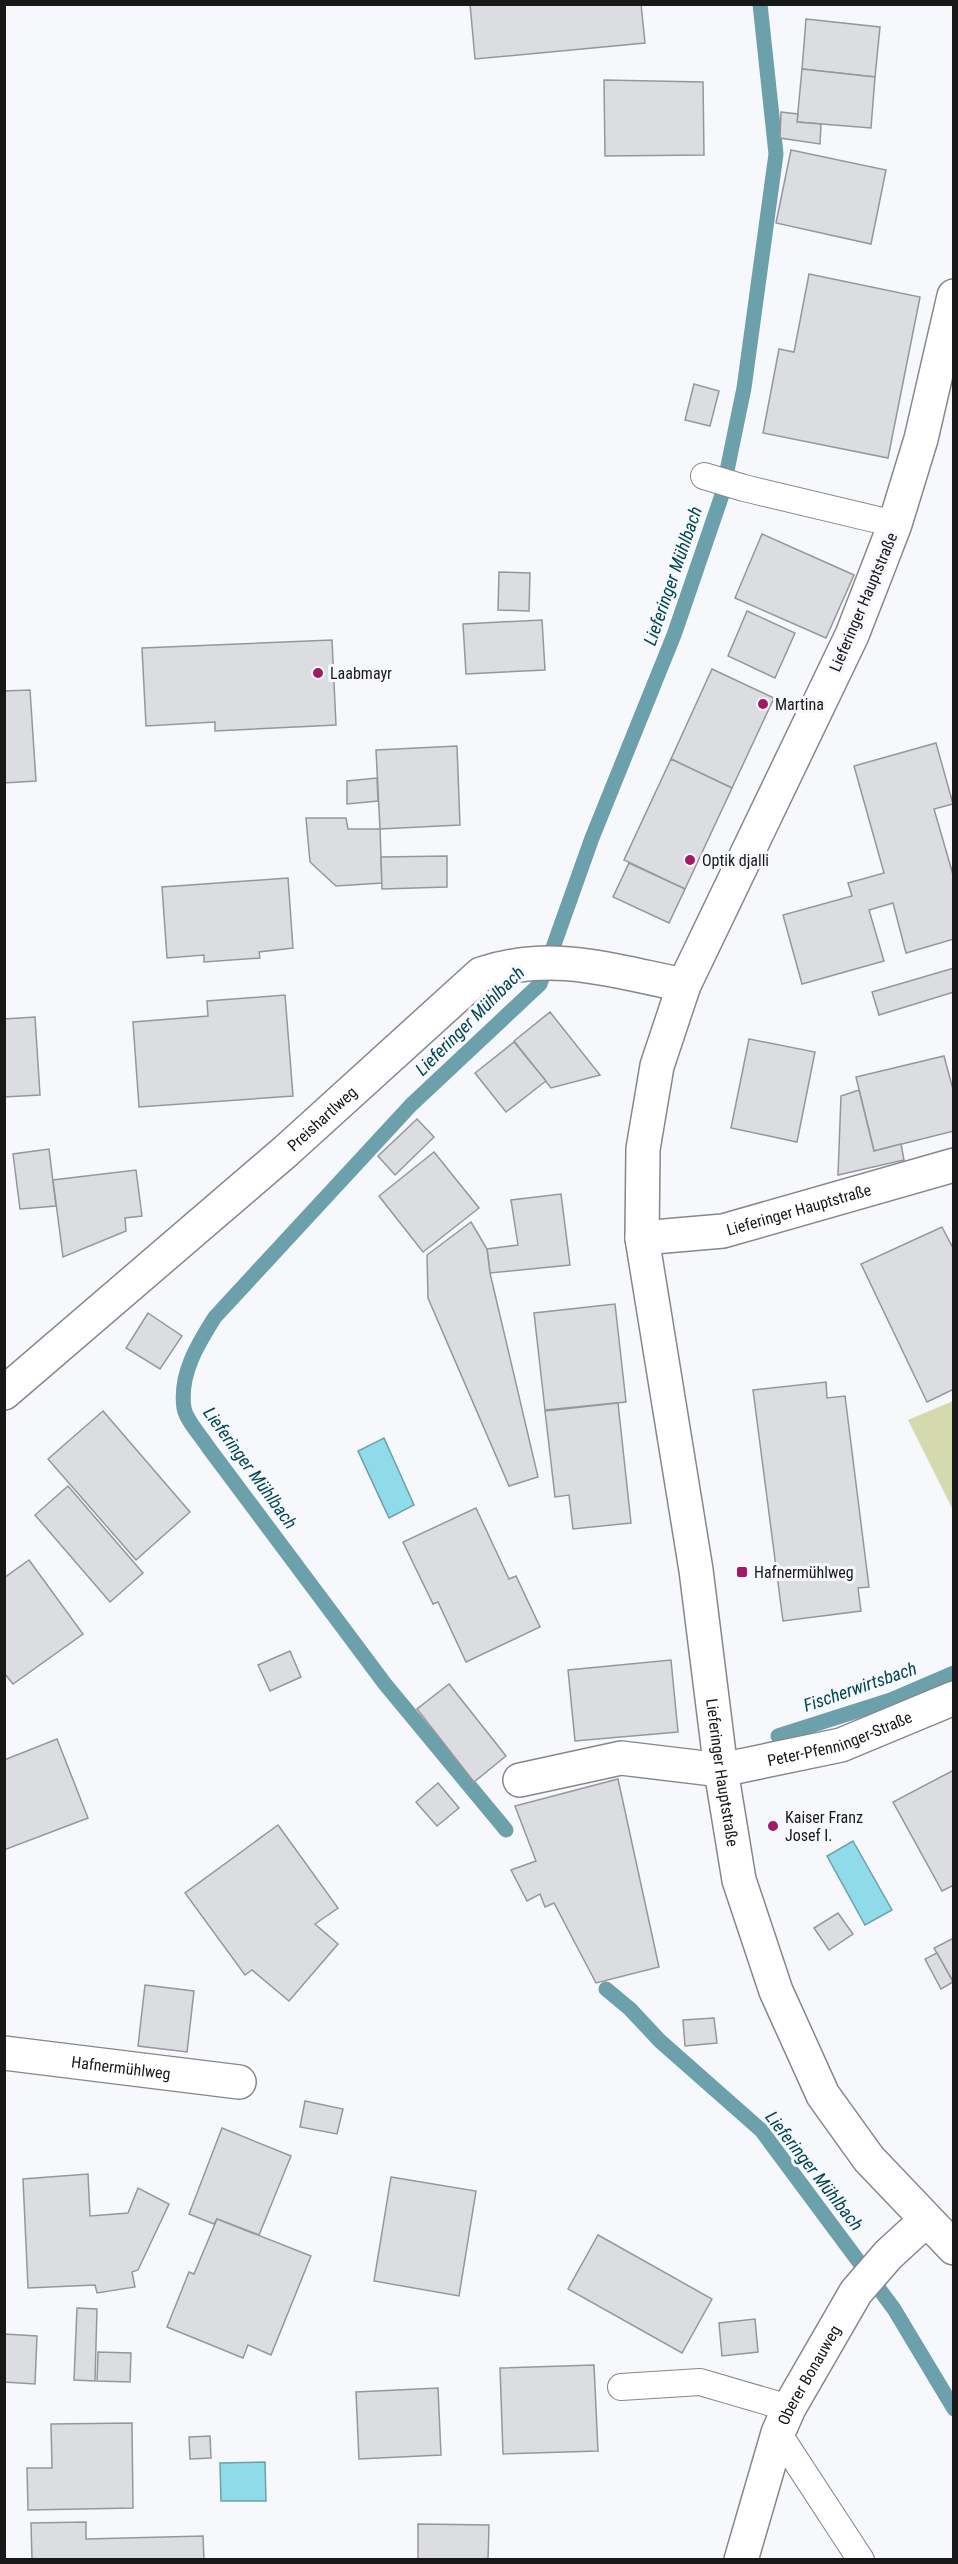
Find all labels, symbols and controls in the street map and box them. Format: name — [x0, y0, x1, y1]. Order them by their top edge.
water label: Lieferinger Mühlbach — [639, 504, 706, 648]
street label: Lieferinger Hauptstraße — [826, 530, 901, 675]
place label: Laabmayr — [330, 664, 392, 683]
marker: Laabmayr — [311, 666, 325, 680]
place label: Martina — [775, 695, 824, 714]
marker: Martina — [756, 697, 770, 711]
place label: Optik djalli — [702, 851, 769, 870]
marker: Optik djalli — [683, 853, 697, 867]
water label: Lieferinger Mühlbach — [411, 962, 529, 1080]
street label: Preishartlweg — [284, 1083, 361, 1155]
street label: Lieferinger Hauptstraße — [724, 1180, 873, 1240]
water label: Lieferinger Mühlbach — [199, 1403, 302, 1533]
place label: Hafnermühlweg — [754, 1563, 854, 1582]
marker: Hafnermühlweg — [735, 1565, 749, 1579]
water label: Fischerwirtsbach — [801, 1657, 919, 1716]
street label: Lieferinger Hauptstraße — [702, 1697, 742, 1848]
street label: Peter-Pfenninger-Straße — [766, 1708, 915, 1770]
place label: Kaiser Franz Josef I. — [785, 1808, 863, 1845]
marker: Kaiser Franz Josef I. — [766, 1819, 780, 1833]
street label: Hafnermühlweg — [70, 2052, 172, 2083]
water label: Lieferinger Mühlbach — [761, 2107, 867, 2234]
street label: Oberer Bonauweg — [774, 2322, 845, 2428]

